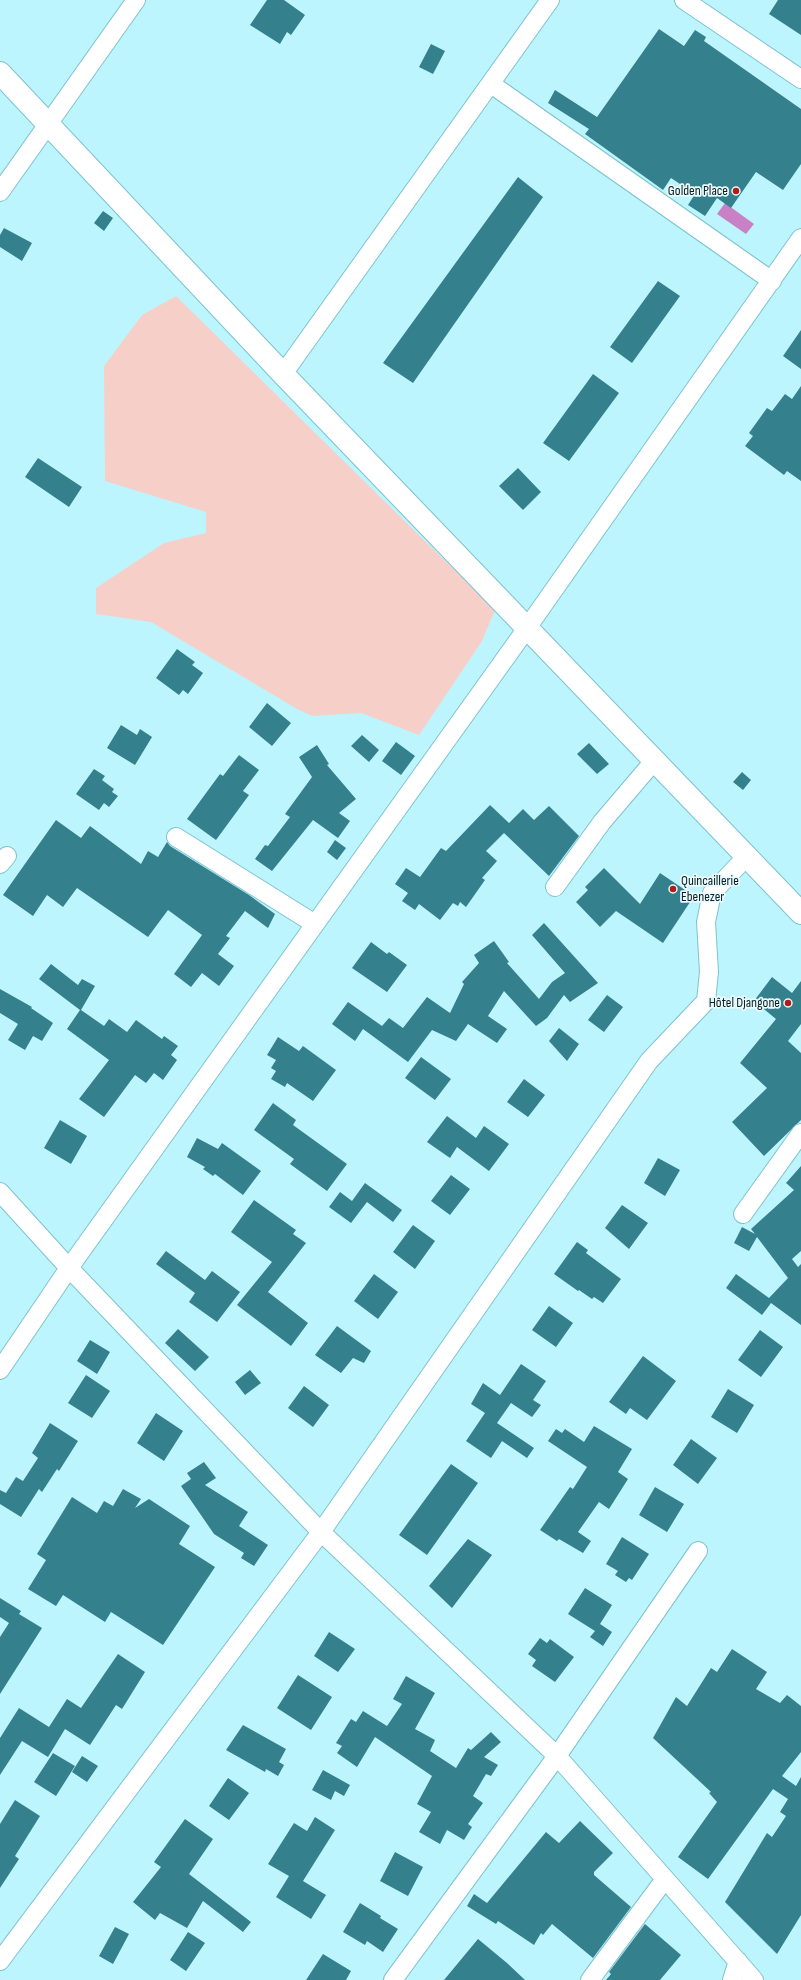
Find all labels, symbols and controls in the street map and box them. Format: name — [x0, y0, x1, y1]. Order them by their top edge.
place label: Golden Place — [668, 183, 728, 199]
marker: Golden Place — [731, 186, 741, 196]
place label: Quincaillerie Ebenezer — [681, 873, 739, 906]
marker: Quincaillerie Ebenezer — [668, 884, 678, 894]
place label: Hôtel Djangone — [709, 995, 780, 1011]
marker: Hôtel Djangone — [783, 998, 793, 1008]

